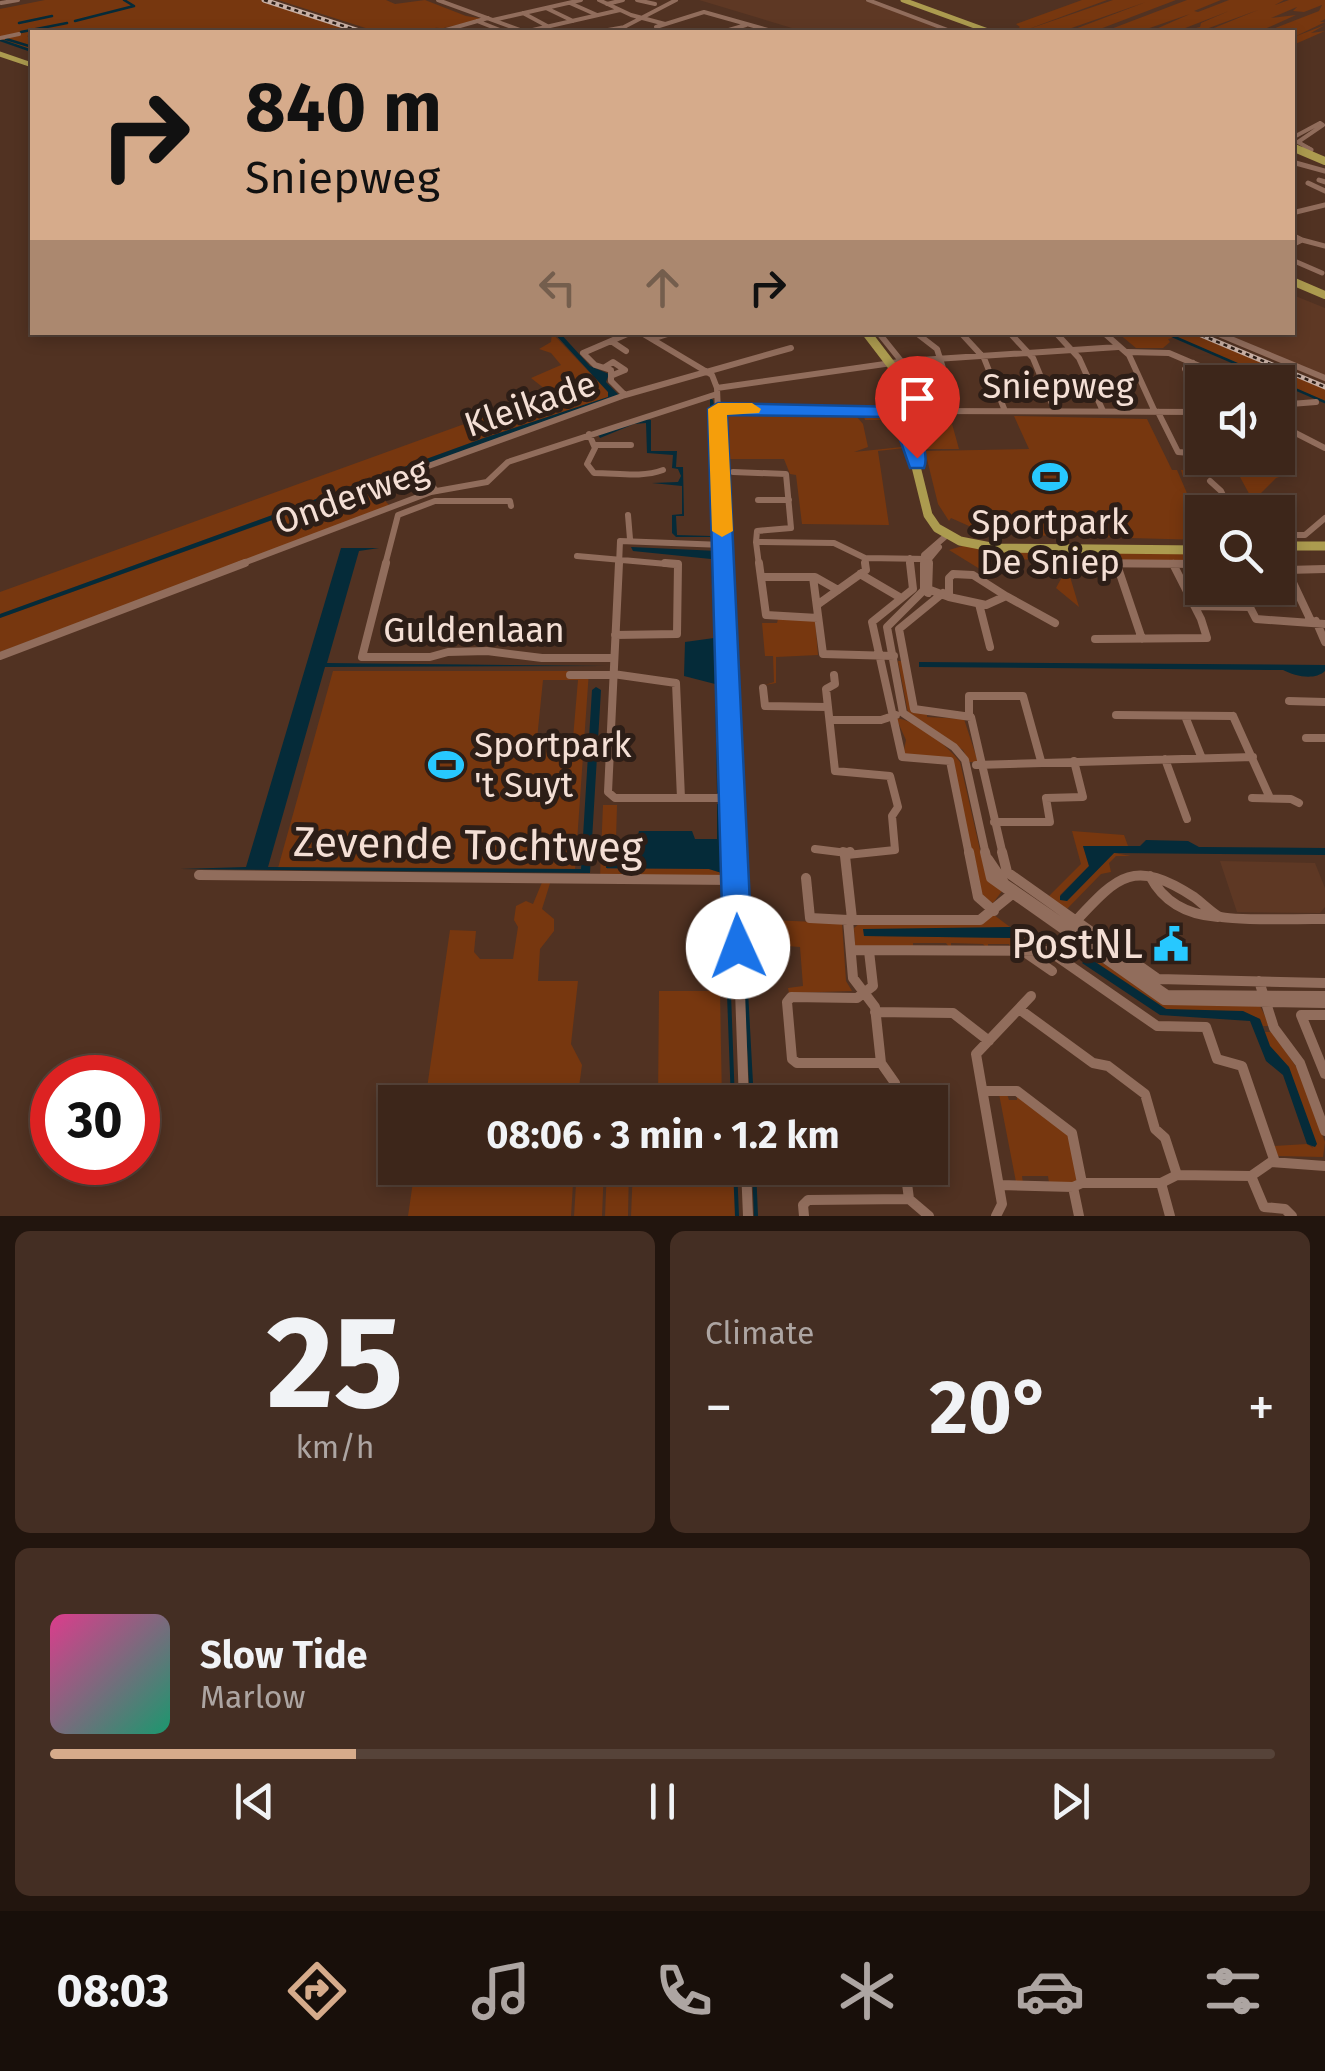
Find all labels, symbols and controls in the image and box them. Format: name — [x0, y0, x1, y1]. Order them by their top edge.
text: 840 m — [245, 66, 442, 150]
icon: right — [80, 70, 210, 200]
text: Sniepweg — [245, 151, 440, 205]
icon: left — [530, 260, 585, 315]
icon: ahead — [635, 260, 690, 315]
icon: right — [740, 260, 795, 315]
pin — [875, 356, 960, 459]
street label: Kleikade — [459, 362, 601, 446]
street label: Sniepweg — [982, 365, 1135, 407]
map controls — [1185, 365, 1295, 605]
button: sound — [1185, 365, 1295, 475]
icon: arrive — [890, 371, 945, 426]
street label: Onderweg — [268, 449, 434, 543]
sports icon: Sportpark De Sniep — [1031, 458, 1069, 496]
button: search — [1185, 495, 1295, 605]
place label: Sportpark De Sniep — [971, 501, 1129, 583]
street label: Guldenlaan — [383, 609, 565, 651]
place label: Sportpark 't Suyt — [474, 724, 631, 806]
sports icon: Sportpark 't Suyt — [427, 746, 465, 784]
street label: Zevende Tochtweg — [293, 817, 643, 873]
position arrow — [686, 895, 790, 999]
place label: PostNL — [1011, 919, 1143, 969]
public building icon: PostNL — [1152, 925, 1190, 963]
speed limit sign: 30 — [30, 1055, 160, 1185]
text: 08:06 · 3 min · 1.2 km — [486, 1112, 840, 1158]
text: 25 — [267, 1285, 403, 1441]
text: Climate — [705, 1314, 814, 1352]
text: 20° — [929, 1363, 1051, 1453]
text: − — [705, 1375, 733, 1441]
text: + — [1248, 1375, 1275, 1441]
text: km/h — [295, 1428, 375, 1466]
text: Slow Tide — [200, 1632, 368, 1678]
text: Marlow — [200, 1678, 306, 1716]
icon: previous — [227, 1774, 282, 1829]
icon: pause — [635, 1774, 690, 1829]
icon: next — [1043, 1774, 1098, 1829]
icon: directions — [282, 1956, 352, 2026]
icon: music — [466, 1956, 536, 2026]
icon: phone — [649, 1956, 719, 2026]
icon: climate — [832, 1956, 902, 2026]
icon: car — [1015, 1956, 1085, 2026]
icon: filters — [1198, 1956, 1268, 2026]
text: 08:03 — [57, 1964, 169, 2018]

